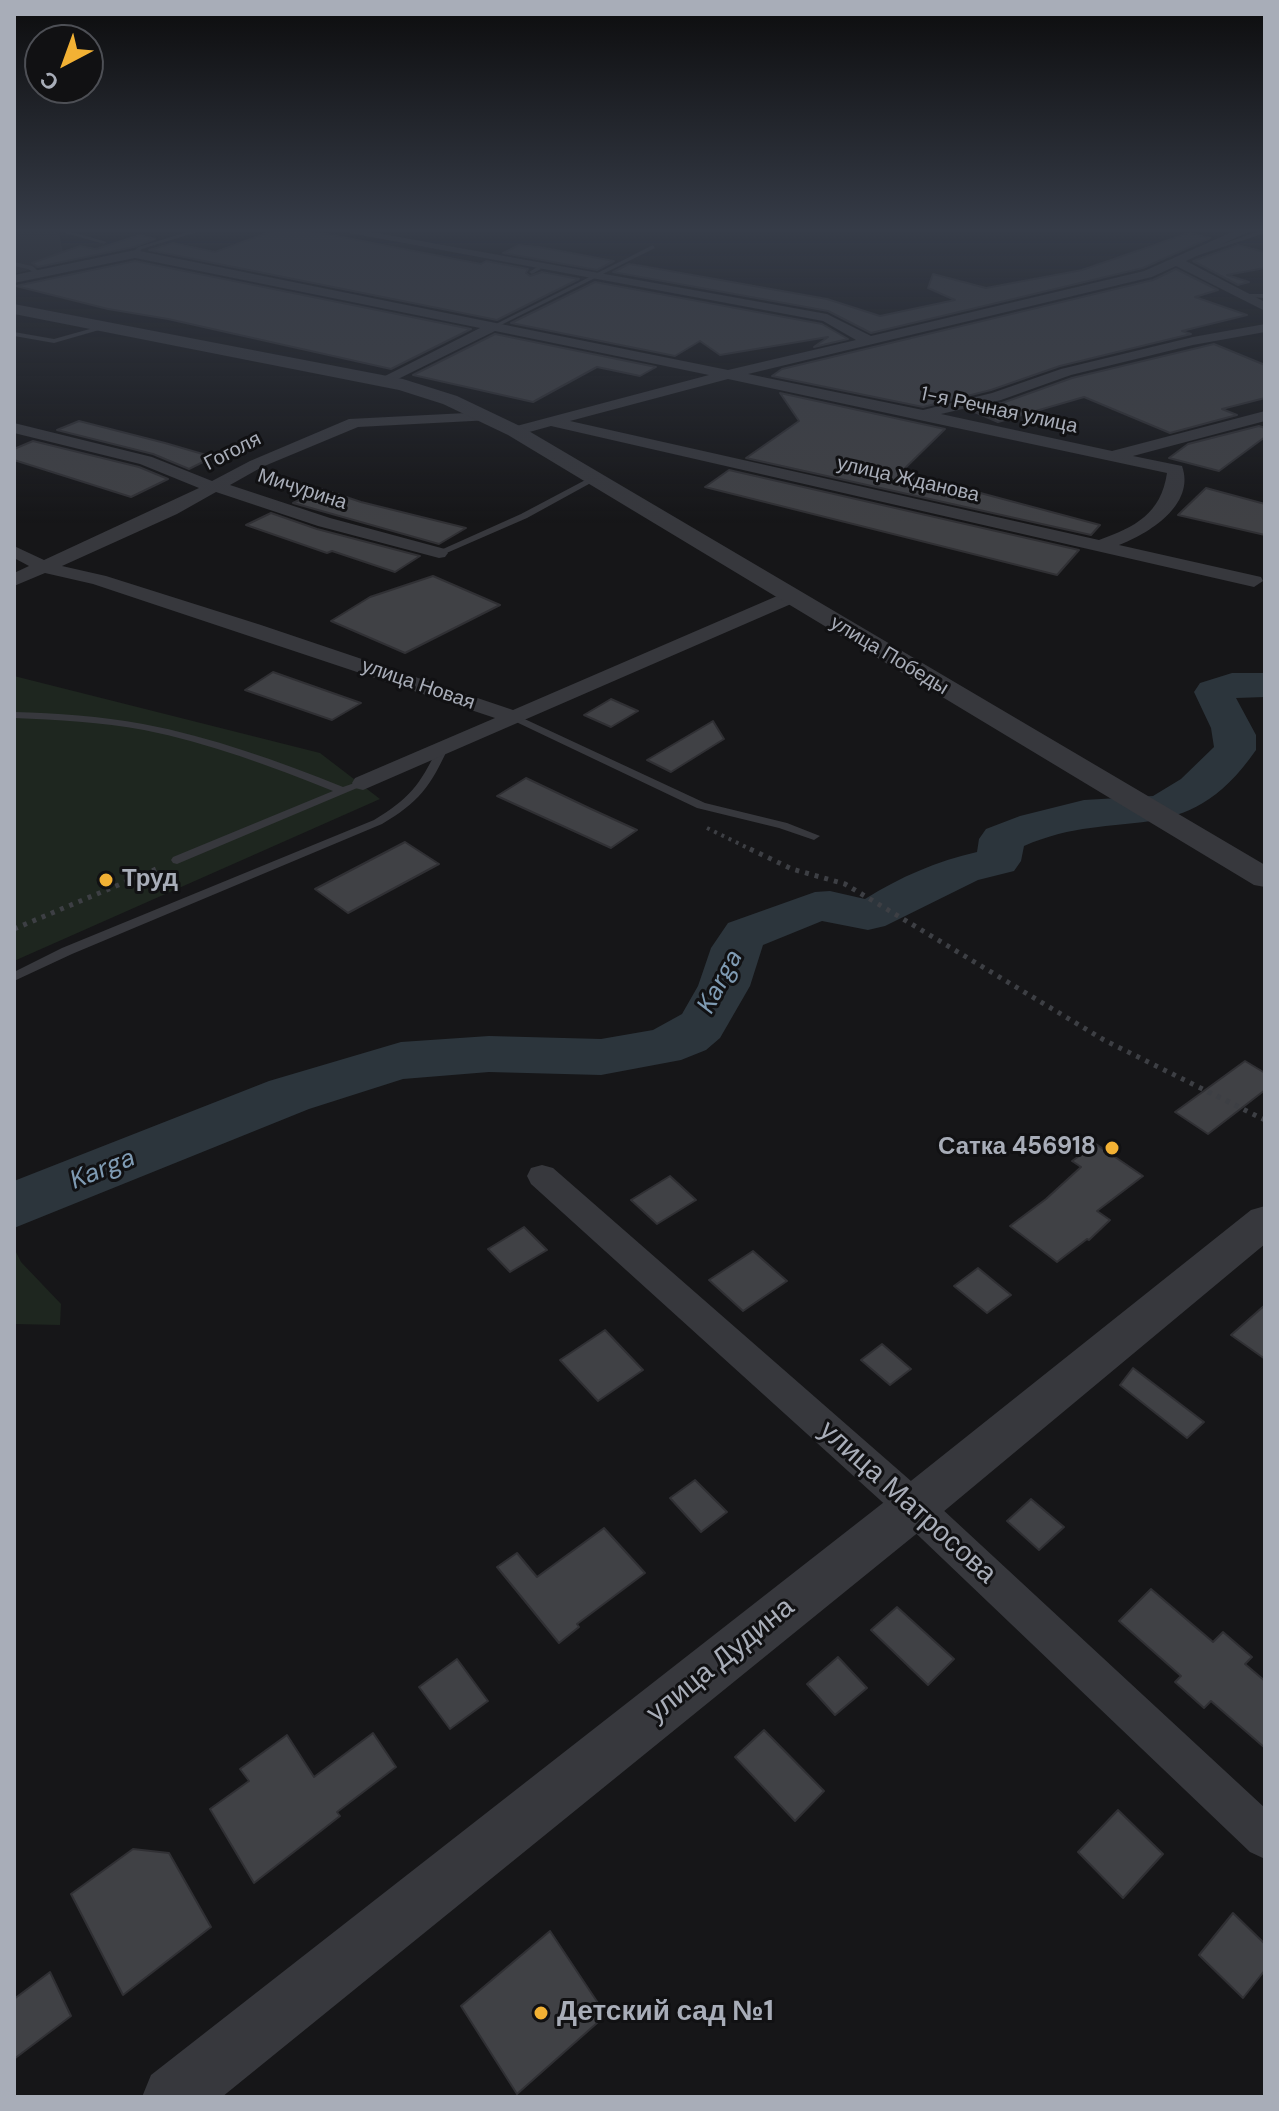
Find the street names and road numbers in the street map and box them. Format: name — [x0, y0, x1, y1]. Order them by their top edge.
street label: 1-я Речная улица — [918, 383, 1080, 439]
street label: Гоголя — [201, 428, 265, 476]
street label: улица Жданова — [835, 452, 981, 508]
street label: Мичурина — [254, 464, 350, 516]
street label: улица Победы — [825, 611, 953, 701]
street label: улица Новая — [358, 654, 478, 716]
street label: улица Матросова — [811, 1415, 1003, 1591]
street label: улица Дудина — [640, 1591, 802, 1731]

